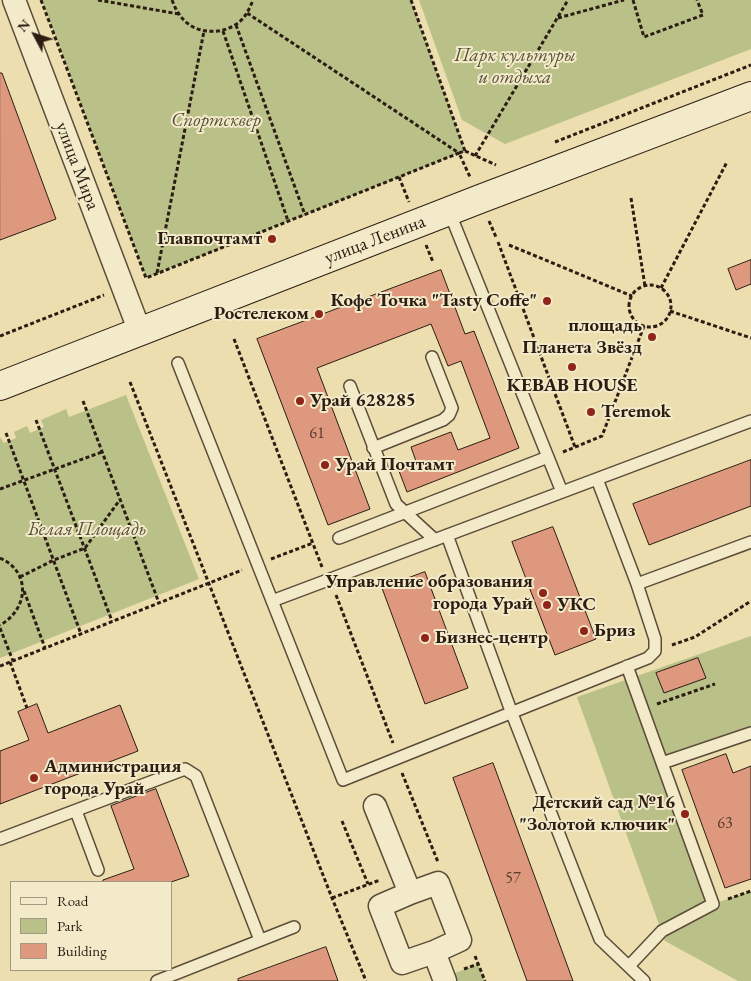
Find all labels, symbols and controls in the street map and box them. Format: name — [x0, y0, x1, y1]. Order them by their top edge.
north arrow — [10, 10, 60, 60]
text: N — [13, 15, 34, 35]
park label: Парк культуры и отдыха — [454, 45, 576, 89]
park label: Спортсквер — [171, 110, 261, 132]
street label: улица Мира — [50, 119, 104, 213]
street label: улица Ленина — [321, 210, 429, 270]
place label: Главпочтамт — [157, 228, 262, 250]
marker: Главпочтамт — [266, 233, 278, 245]
place label: Кофе Точка "Tasty Coffe" — [330, 290, 537, 312]
marker: Кофе Точка "Tasty Coffe" — [541, 295, 553, 307]
place label: Ростелеком — [214, 303, 309, 325]
marker: Ростелеком — [313, 308, 325, 320]
place label: площадь Планета Звёзд — [522, 315, 642, 359]
marker: площадь Планета Звёзд — [646, 331, 658, 343]
marker: KEBAB HOUSE — [566, 361, 578, 373]
place label: KEBAB HOUSE — [507, 375, 637, 397]
place label: Урай 628285 — [310, 390, 416, 412]
marker: Урай 628285 — [294, 395, 306, 407]
place label: Teremok — [601, 401, 671, 423]
marker: Teremok — [585, 406, 597, 418]
house number: 61 — [309, 424, 325, 444]
place label: Урай Почтамт — [335, 454, 454, 476]
marker: Урай Почтамт — [319, 459, 331, 471]
park label: Белая Площадь — [28, 519, 146, 541]
place label: Управление образования города Урай — [325, 571, 533, 615]
marker: Управление образования города Урай — [537, 587, 549, 599]
place label: УКС — [557, 594, 596, 616]
marker: УКС — [541, 599, 553, 611]
place label: Бриз — [594, 620, 636, 642]
marker: Бриз — [578, 625, 590, 637]
place label: Бизнес-центр — [435, 627, 548, 649]
marker: Бизнес-центр — [419, 632, 431, 644]
place label: Администрация города Урай — [44, 756, 181, 800]
marker: Администрация города Урай — [28, 772, 40, 784]
place label: Детский сад №16 "Золотой ключик" — [519, 792, 675, 836]
marker: Детский сад №16 "Золотой ключик" — [679, 808, 691, 820]
house number: 63 — [717, 814, 733, 834]
house number: 57 — [505, 869, 521, 889]
legend — [10, 881, 172, 971]
text: Road — [57, 891, 88, 910]
text: Park — [57, 916, 83, 935]
text: Building — [57, 941, 107, 960]

